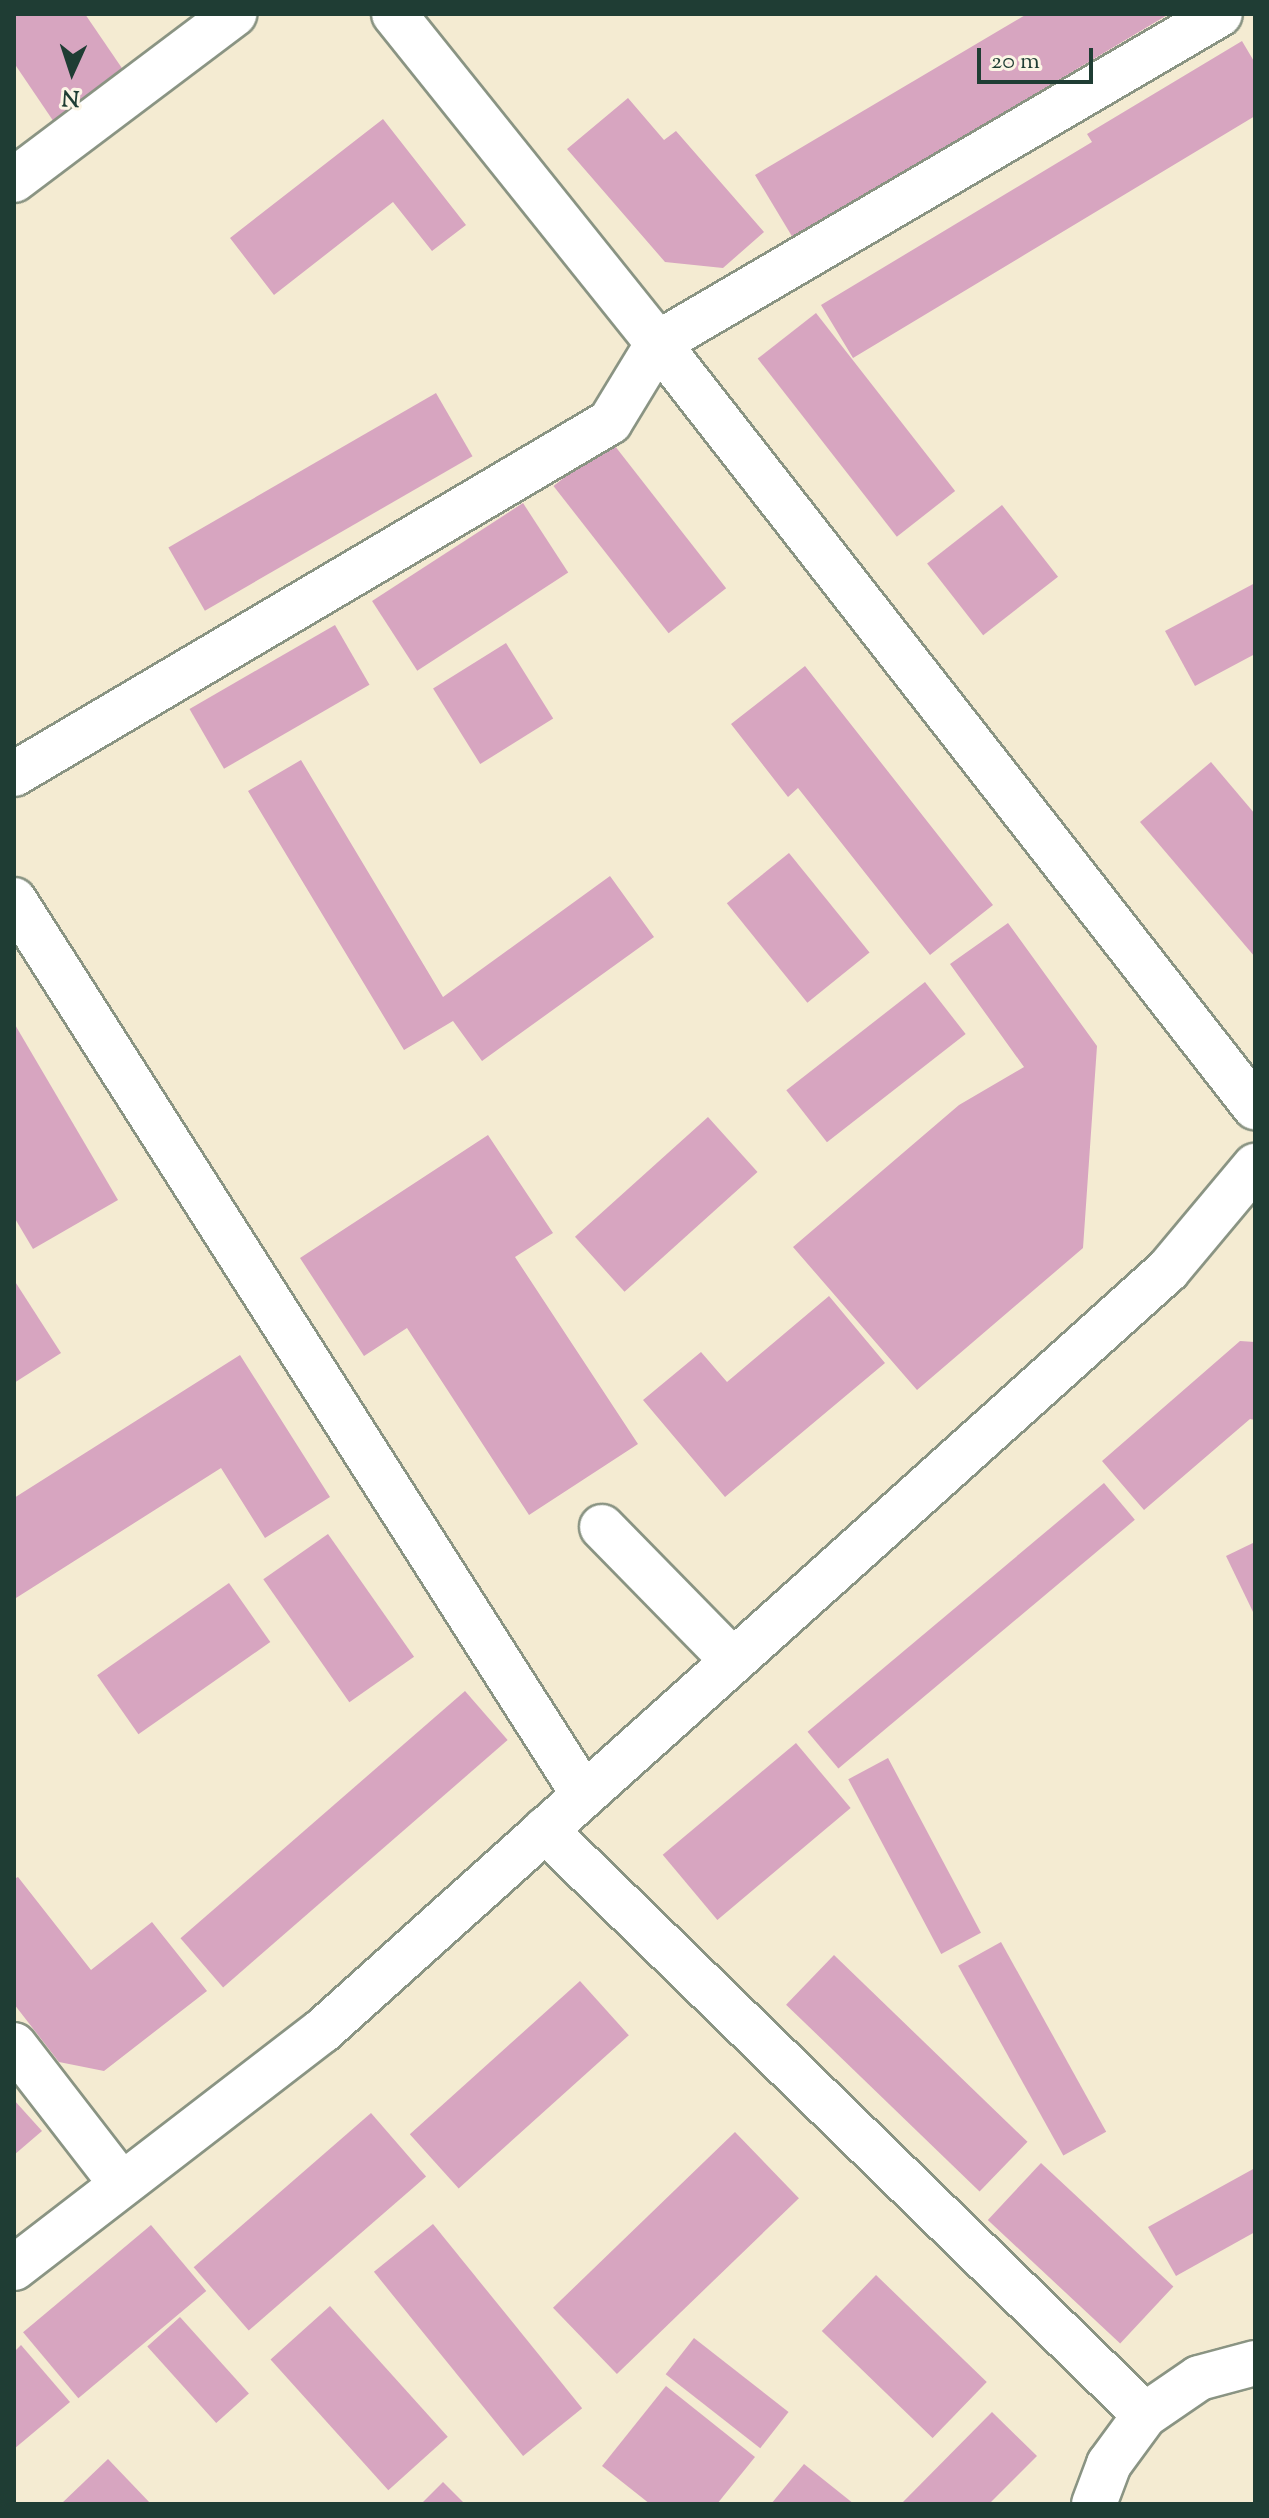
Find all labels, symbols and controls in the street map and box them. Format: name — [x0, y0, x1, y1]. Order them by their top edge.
north arrow — [32, 32, 112, 112]
scale bar — [981, 32, 1097, 82]
text: 20 m — [991, 45, 1040, 79]
text: N — [61, 80, 80, 112]

